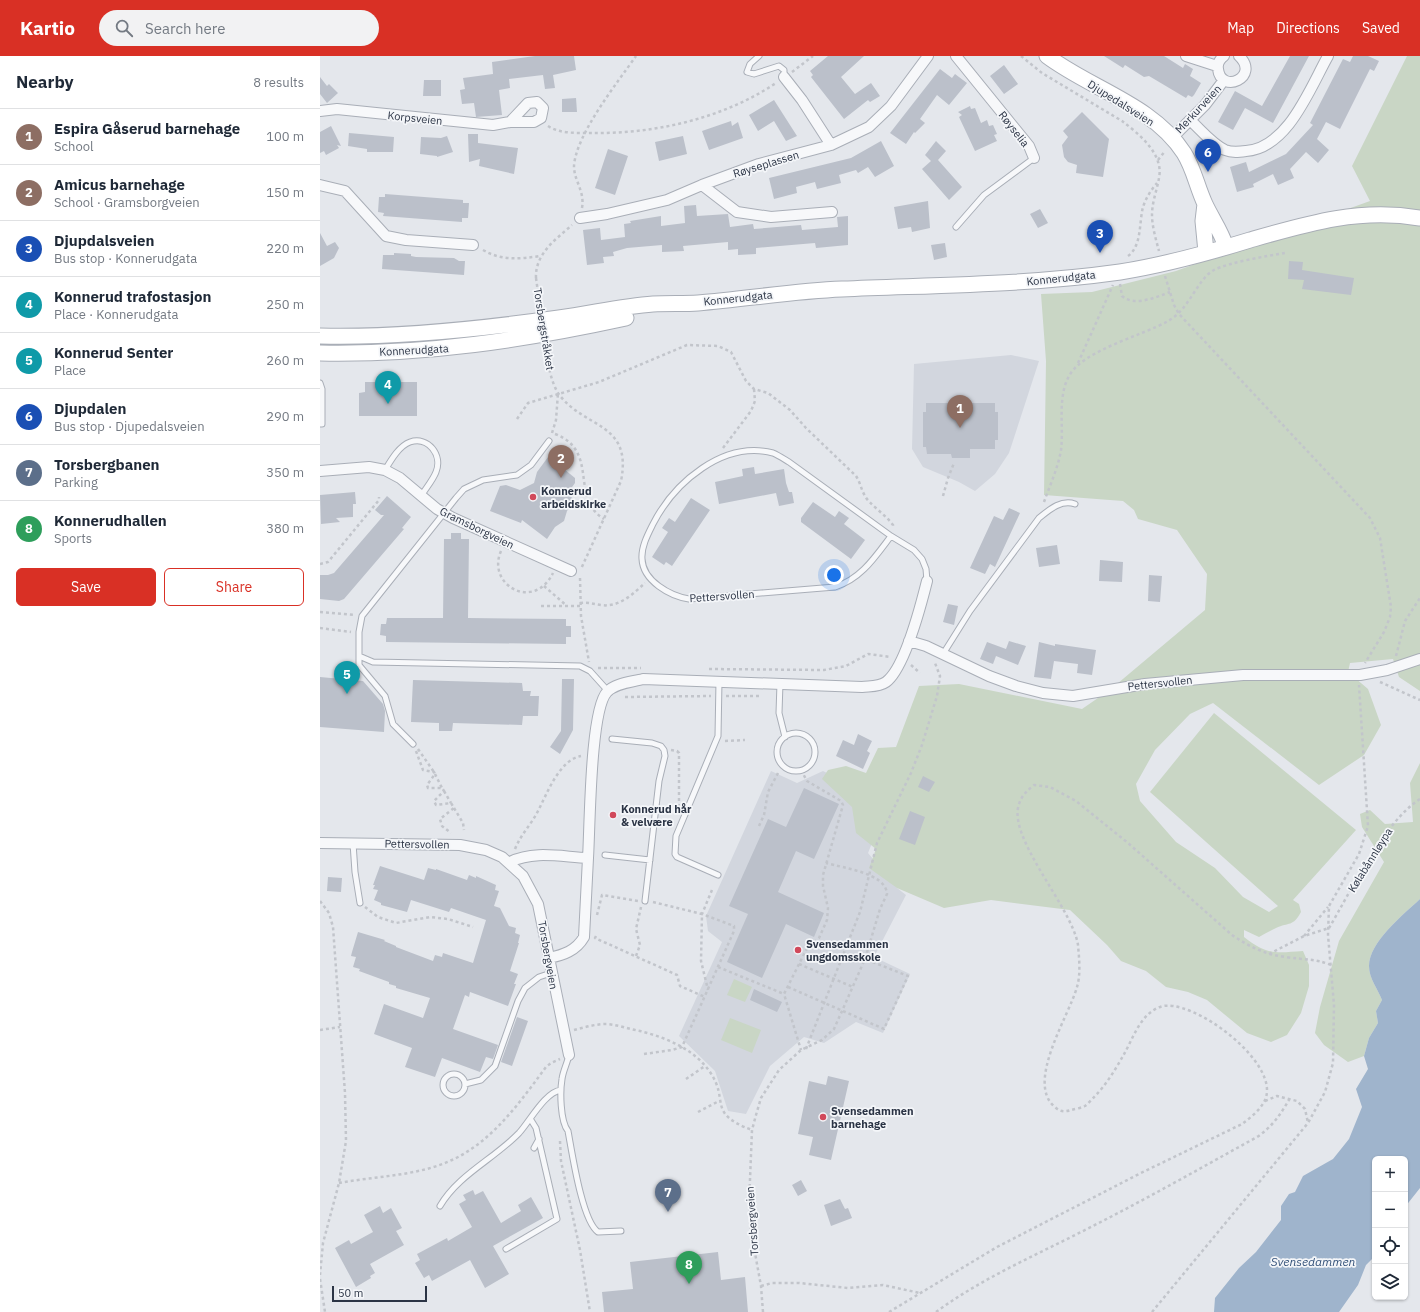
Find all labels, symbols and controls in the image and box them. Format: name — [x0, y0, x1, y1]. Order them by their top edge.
search box — [99, 10, 379, 46]
text: Kartio — [20, 16, 75, 40]
icon: search — [113, 17, 135, 39]
text: Search here — [145, 19, 225, 38]
text: Map — [1227, 19, 1254, 37]
text: Directions — [1276, 19, 1340, 37]
text: Saved — [1362, 19, 1400, 37]
text: Nearby — [16, 71, 74, 93]
text: 8 results — [253, 74, 304, 91]
street label: Djupedalsveien — [1085, 77, 1157, 129]
street label: Merkurveien — [1172, 82, 1224, 136]
street label: Korpsveien — [387, 108, 443, 128]
street label: Røyselia — [996, 108, 1032, 150]
text: Espira Gåserud barnehage — [54, 119, 240, 138]
text: 1 — [25, 128, 33, 145]
text: 100 m — [266, 128, 304, 145]
text: School — [54, 138, 94, 155]
pin: 6 — [1195, 139, 1221, 172]
street label: Røyseplassen — [731, 147, 801, 181]
text: Amicus barnehage — [54, 175, 185, 194]
text: 2 — [25, 184, 33, 201]
text: 150 m — [266, 184, 304, 201]
text: School · Gramsborgveien — [54, 194, 200, 211]
pin: 3 — [1087, 220, 1113, 253]
text: Djupdalsveien — [54, 231, 154, 250]
text: 3 — [25, 240, 33, 257]
text: 220 m — [266, 240, 304, 257]
text: Bus stop · Konnerudgata — [54, 250, 197, 267]
street label: Konnerudgata — [1026, 267, 1096, 289]
text: Konnerud trafostasjon — [54, 287, 211, 306]
street label: Torsbergstråkket — [531, 287, 557, 371]
street label: Konnerudgata — [703, 287, 773, 309]
text: 4 — [25, 296, 33, 313]
text: 250 m — [266, 296, 304, 313]
text: Place · Konnerudgata — [54, 306, 178, 323]
street label: Konnerudgata — [379, 341, 449, 359]
text: Konnerud Senter — [54, 343, 173, 362]
text: 5 — [25, 352, 33, 369]
text: 260 m — [266, 352, 304, 369]
text: Place — [54, 362, 86, 379]
pin: 4 — [375, 371, 401, 404]
pin: 1 — [947, 395, 973, 428]
text: Djupdalen — [54, 399, 126, 418]
text: 6 — [25, 408, 33, 425]
text: 290 m — [266, 408, 304, 425]
text: Bus stop · Djupedalsveien — [54, 418, 205, 435]
pin: 2 — [548, 445, 574, 478]
text: Torsbergbanen — [54, 455, 160, 474]
text: 7 — [25, 464, 33, 481]
text: 350 m — [266, 464, 304, 481]
text: Parking — [54, 474, 98, 491]
place label: Konnerud arbeidskirke — [541, 484, 606, 511]
marker: Konnerud arbeidskirke — [528, 492, 538, 502]
street label: Gramsborgveien — [438, 504, 516, 552]
text: Konnerudhallen — [54, 511, 167, 530]
text: 8 — [25, 520, 33, 537]
text: 380 m — [266, 520, 304, 537]
text: Sports — [54, 530, 92, 547]
your location — [824, 565, 844, 585]
button: Save — [16, 568, 156, 606]
button: Share — [164, 568, 304, 606]
street label: Pettersvollen — [689, 587, 755, 605]
pin: 5 — [334, 661, 360, 694]
street label: Pettersvollen — [1127, 673, 1193, 693]
place label: Konnerud hår & velvære — [621, 802, 692, 829]
marker: Konnerud hår & velvære — [608, 810, 618, 820]
street label: Kølabånnløypa — [1345, 825, 1395, 895]
street label: Pettersvollen — [384, 836, 450, 852]
street label: Torsbergveien — [535, 920, 561, 990]
place label: Svensedammen ungdomsskole — [806, 937, 889, 964]
marker: Svensedammen ungdomsskole — [793, 945, 803, 955]
place label: Svensedammen barnehage — [831, 1104, 914, 1131]
marker: Svensedammen barnehage — [818, 1112, 828, 1122]
map controls — [1372, 1156, 1408, 1300]
button: + — [1372, 1156, 1408, 1192]
pin: 7 — [655, 1179, 681, 1212]
street label: Torsbergveien — [743, 1186, 761, 1256]
button: − — [1372, 1192, 1408, 1228]
button: locate — [1372, 1228, 1408, 1264]
pin: 8 — [676, 1251, 702, 1284]
water label: Svensedammen — [1271, 1254, 1356, 1269]
button: layers — [1372, 1264, 1408, 1300]
scale bar — [332, 1284, 427, 1303]
text: 50 m — [338, 1286, 363, 1300]

